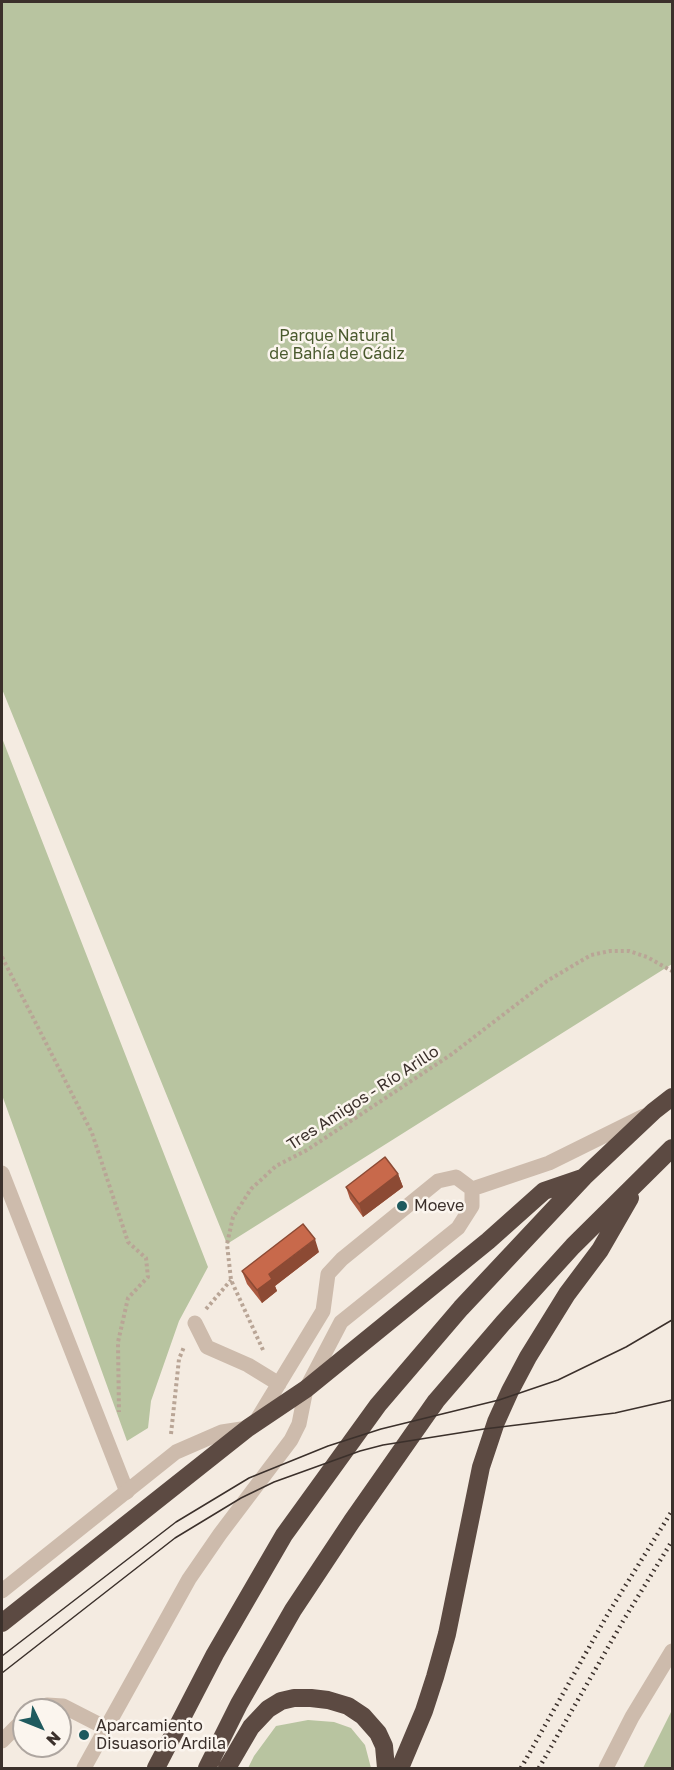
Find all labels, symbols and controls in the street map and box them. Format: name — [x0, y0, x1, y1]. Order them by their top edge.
park label: Parque Natural de Bahía de Cádiz — [269, 326, 405, 364]
street label: Tres Amigos - Río Arillo — [283, 1042, 443, 1154]
place label: Moeve — [414, 1196, 464, 1216]
marker: Moeve — [395, 1199, 409, 1213]
north arrow — [12, 1698, 72, 1758]
place label: Aparcamiento Disuasorio Ardila — [96, 1716, 226, 1754]
text: N — [42, 1728, 65, 1750]
marker: Aparcamiento Disuasorio Ardila — [77, 1728, 91, 1742]

